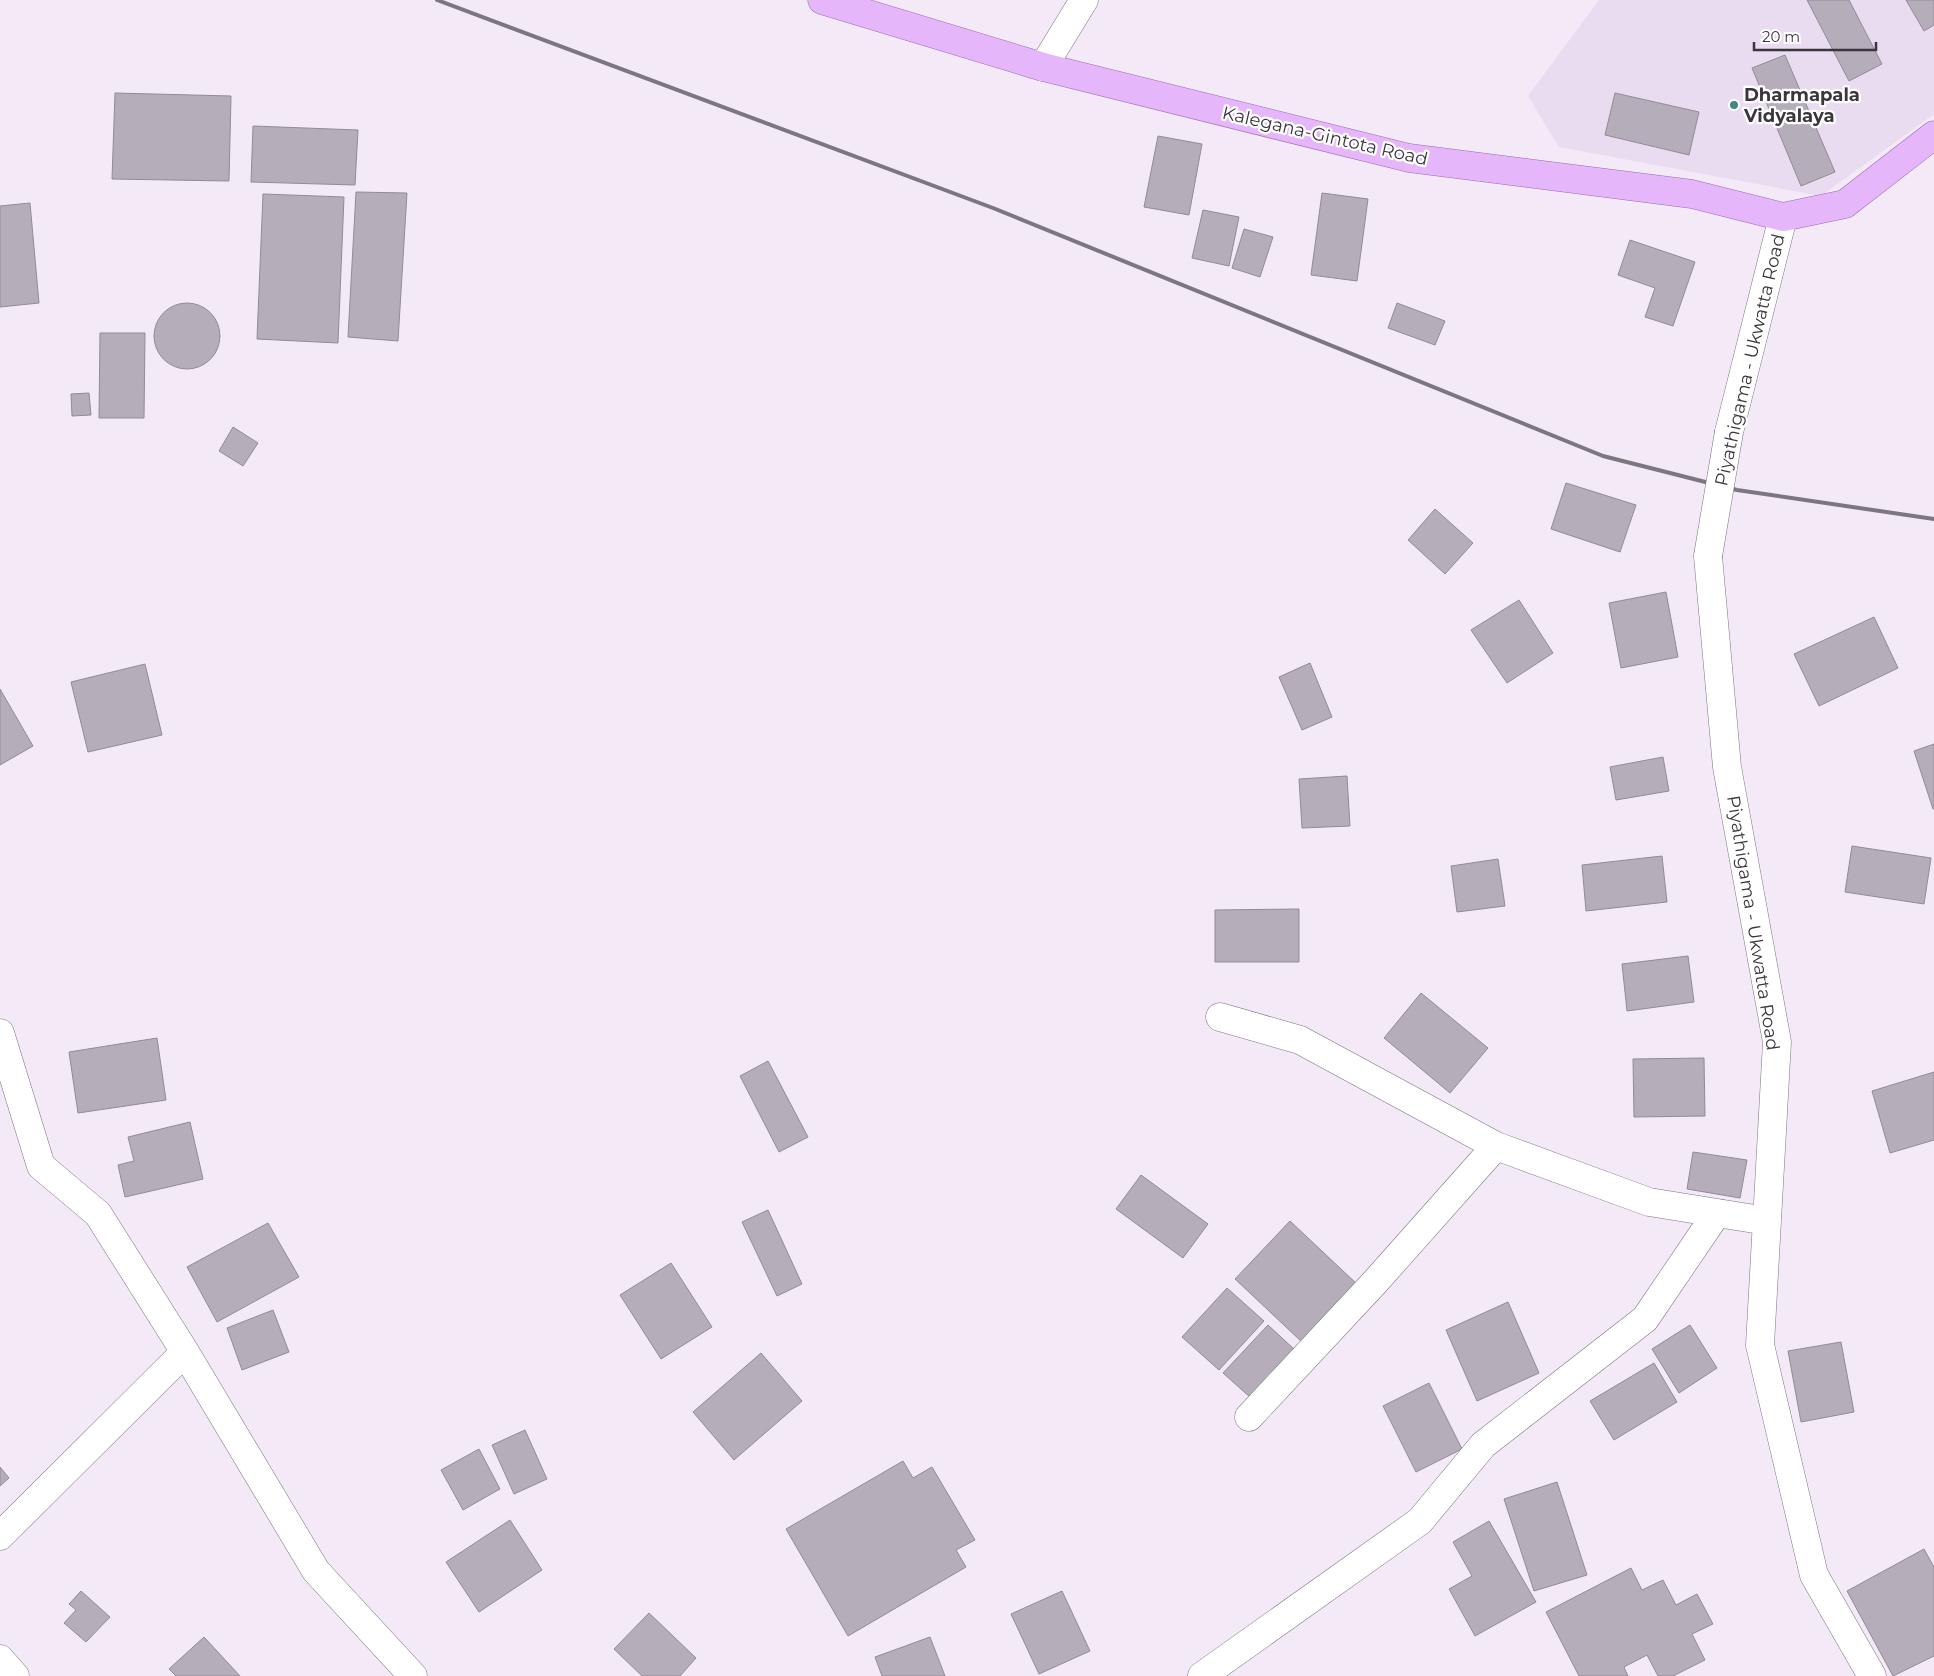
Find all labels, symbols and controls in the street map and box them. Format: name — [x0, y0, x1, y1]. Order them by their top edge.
scale bar — [1754, 20, 1876, 52]
text: 20 m — [1762, 27, 1800, 46]
place label: Dharmapala Vidyalaya — [1743, 84, 1860, 127]
marker: Dharmapala Vidyalaya — [1728, 99, 1740, 111]
street label: Kalegana-Gintota Road — [1220, 102, 1430, 170]
street label: Piyathigama - Ukwatta Road — [1710, 232, 1790, 488]
street label: Piyathigama - Ukwatta Road — [1722, 794, 1784, 1052]

